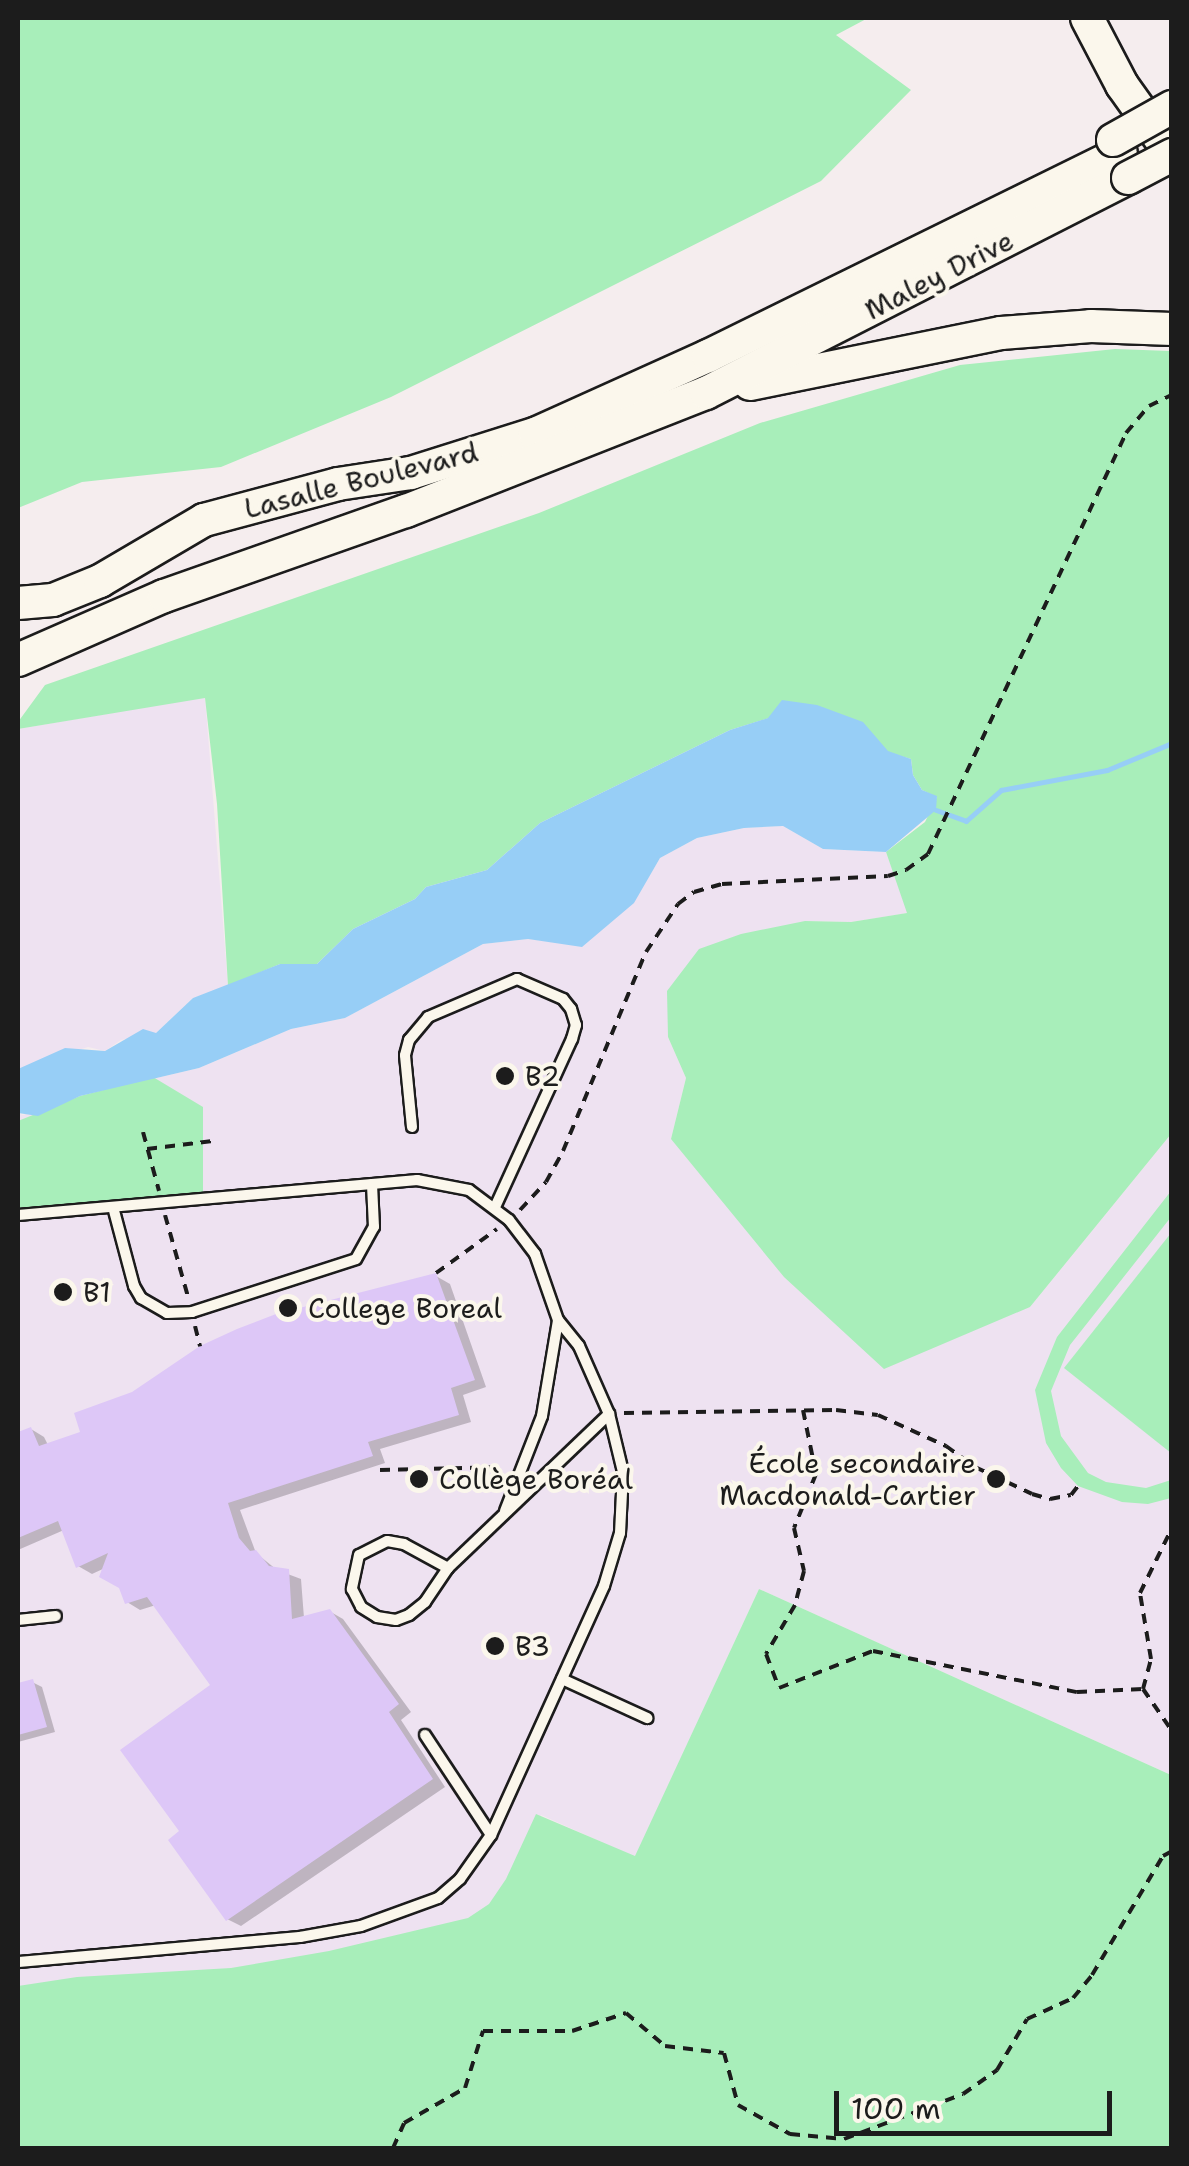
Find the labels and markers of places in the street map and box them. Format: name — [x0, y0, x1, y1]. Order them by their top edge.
place label: B2 — [525, 1059, 560, 1093]
marker: B2 — [494, 1065, 516, 1087]
place label: B1 — [83, 1275, 111, 1309]
marker: B1 — [52, 1281, 74, 1303]
place label: College Boreal — [308, 1291, 502, 1325]
marker: College Boreal — [277, 1297, 299, 1319]
place label: École secondaire Macdonald-Cartier — [719, 1446, 976, 1512]
place label: Collège Boréal — [439, 1462, 633, 1496]
marker: Collège Boréal — [408, 1468, 430, 1490]
marker: École secondaire Macdonald-Cartier — [985, 1468, 1007, 1490]
place label: B3 — [515, 1629, 550, 1663]
marker: B3 — [484, 1635, 506, 1657]

